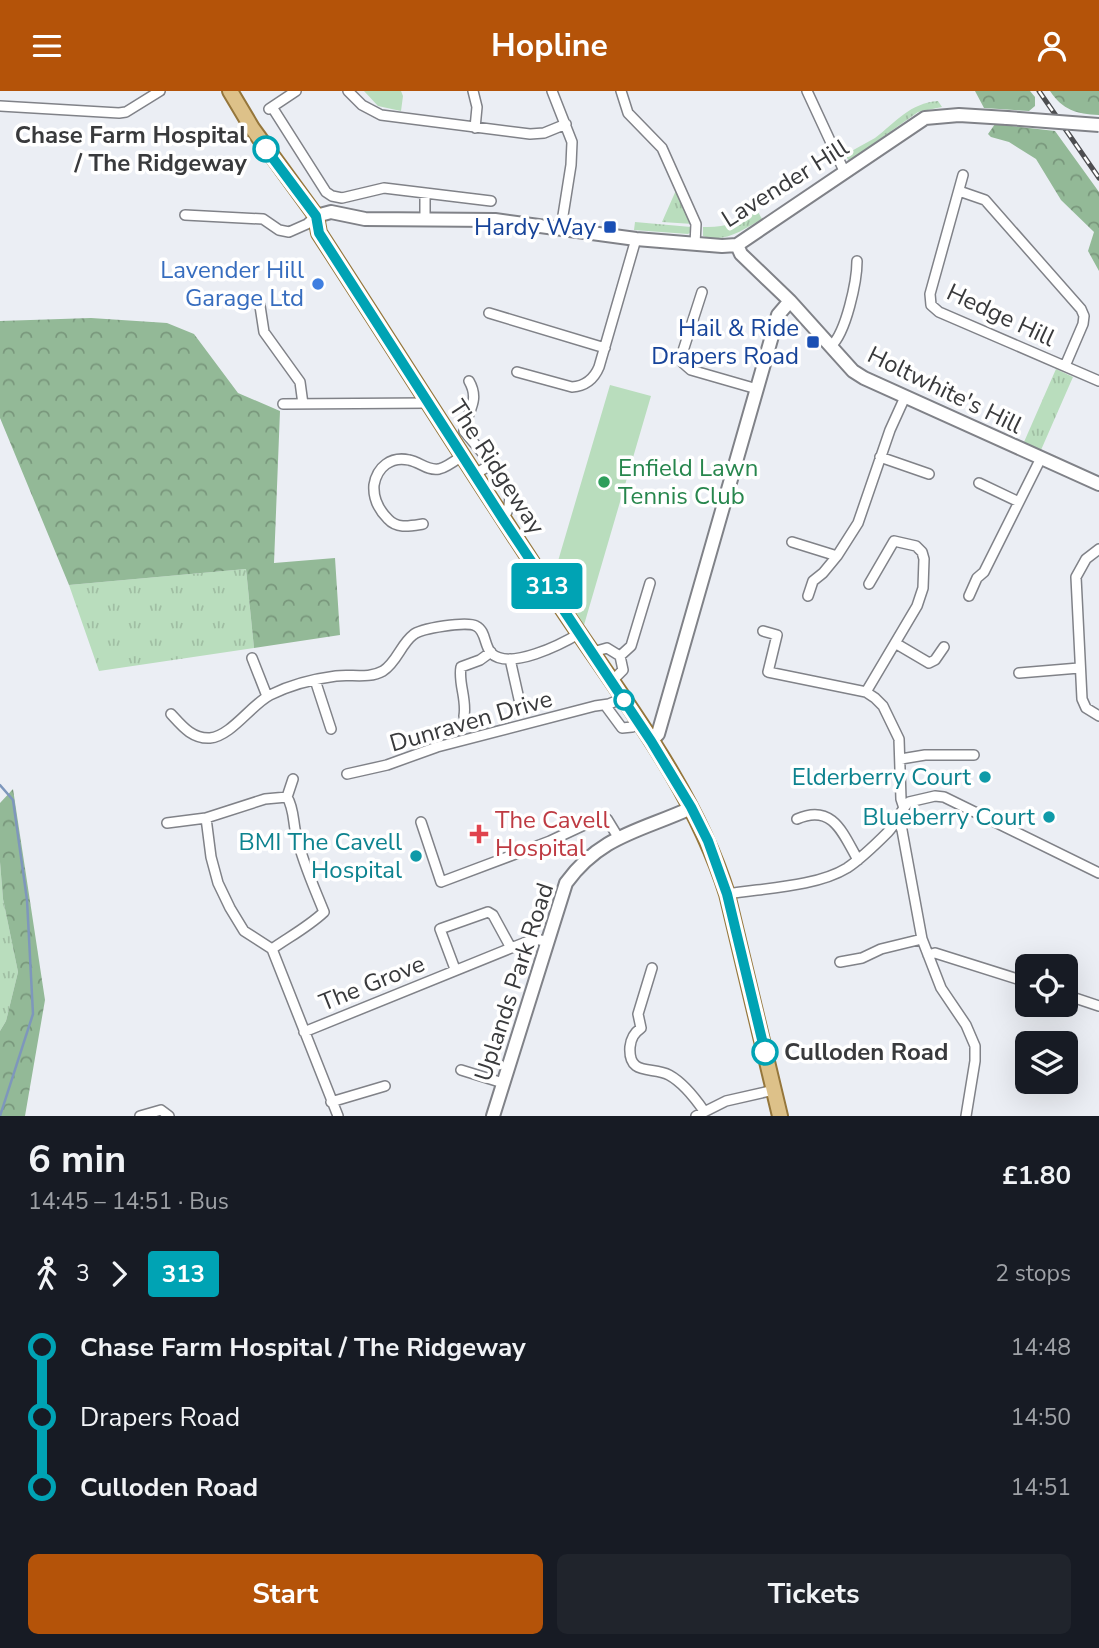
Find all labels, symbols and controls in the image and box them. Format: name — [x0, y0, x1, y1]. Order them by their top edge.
text: Hopline — [491, 24, 608, 67]
icon: menu — [28, 27, 66, 65]
icon: person — [1033, 27, 1071, 65]
place label: Chase Farm Hospital / The Ridgeway — [15, 119, 247, 179]
street label: Lavender Hill — [716, 131, 854, 235]
marker: Chase Farm Hospital / The Ridgeway — [253, 136, 279, 162]
place label: Hardy Way — [474, 211, 597, 243]
marker: Hardy Way — [602, 219, 618, 235]
place label: Lavender Hill Garage Ltd — [160, 254, 304, 314]
marker: Lavender Hill Garage Ltd — [310, 276, 326, 292]
street label: Hedge Hill — [942, 276, 1060, 354]
place label: Hail & Ride Drapers Road — [651, 312, 799, 372]
marker: Hail & Ride Drapers Road — [805, 334, 821, 350]
street label: Holtwhite's Hill — [862, 339, 1028, 441]
street label: The Ridgeway — [442, 394, 553, 541]
place label: Enfield Lawn Tennis Club — [618, 452, 758, 512]
marker: Enfield Lawn Tennis Club — [596, 474, 612, 490]
line badge: 313 — [507, 563, 587, 609]
text: 313 — [525, 570, 569, 602]
street label: Dunraven Drive — [386, 683, 556, 759]
unlabelled marker — [614, 690, 634, 710]
place label: Elderberry Court — [792, 761, 972, 793]
marker: Elderberry Court — [977, 769, 993, 785]
place label: Blueberry Court — [863, 801, 1036, 833]
place label: The Cavell Hospital — [495, 804, 610, 864]
marker: Blueberry Court — [1041, 809, 1057, 825]
marker: The Cavell Hospital — [469, 824, 489, 844]
place label: BMI The Cavell Hospital — [238, 826, 402, 886]
marker: BMI The Cavell Hospital — [408, 848, 424, 864]
street label: Uplands Park Road — [467, 879, 561, 1085]
street label: The Grove — [315, 947, 429, 1019]
map controls — [1015, 954, 1078, 1094]
button: locate — [1015, 954, 1078, 1017]
button: layers — [1015, 1031, 1078, 1094]
place label: Culloden Road — [784, 1036, 948, 1068]
marker: Culloden Road — [752, 1039, 778, 1065]
text: 6 min — [28, 1134, 126, 1185]
text: £1.80 — [1002, 1158, 1071, 1193]
text: 14:45 – 14:51 · Bus — [28, 1186, 229, 1217]
icon: walk — [28, 1255, 66, 1293]
icon: forward — [100, 1255, 138, 1293]
text: 3 — [76, 1258, 90, 1289]
text: 313 — [162, 1258, 205, 1290]
text: 2 stops — [995, 1258, 1071, 1289]
text: Chase Farm Hospital / The Ridgeway — [80, 1330, 526, 1365]
text: 14:48 — [1011, 1332, 1071, 1363]
text: Drapers Road — [80, 1400, 240, 1435]
text: 14:50 — [1011, 1402, 1071, 1433]
text: Culloden Road — [80, 1470, 258, 1505]
text: 14:51 — [1011, 1472, 1071, 1503]
button: Start — [28, 1554, 543, 1634]
button: Tickets — [557, 1554, 1071, 1634]

